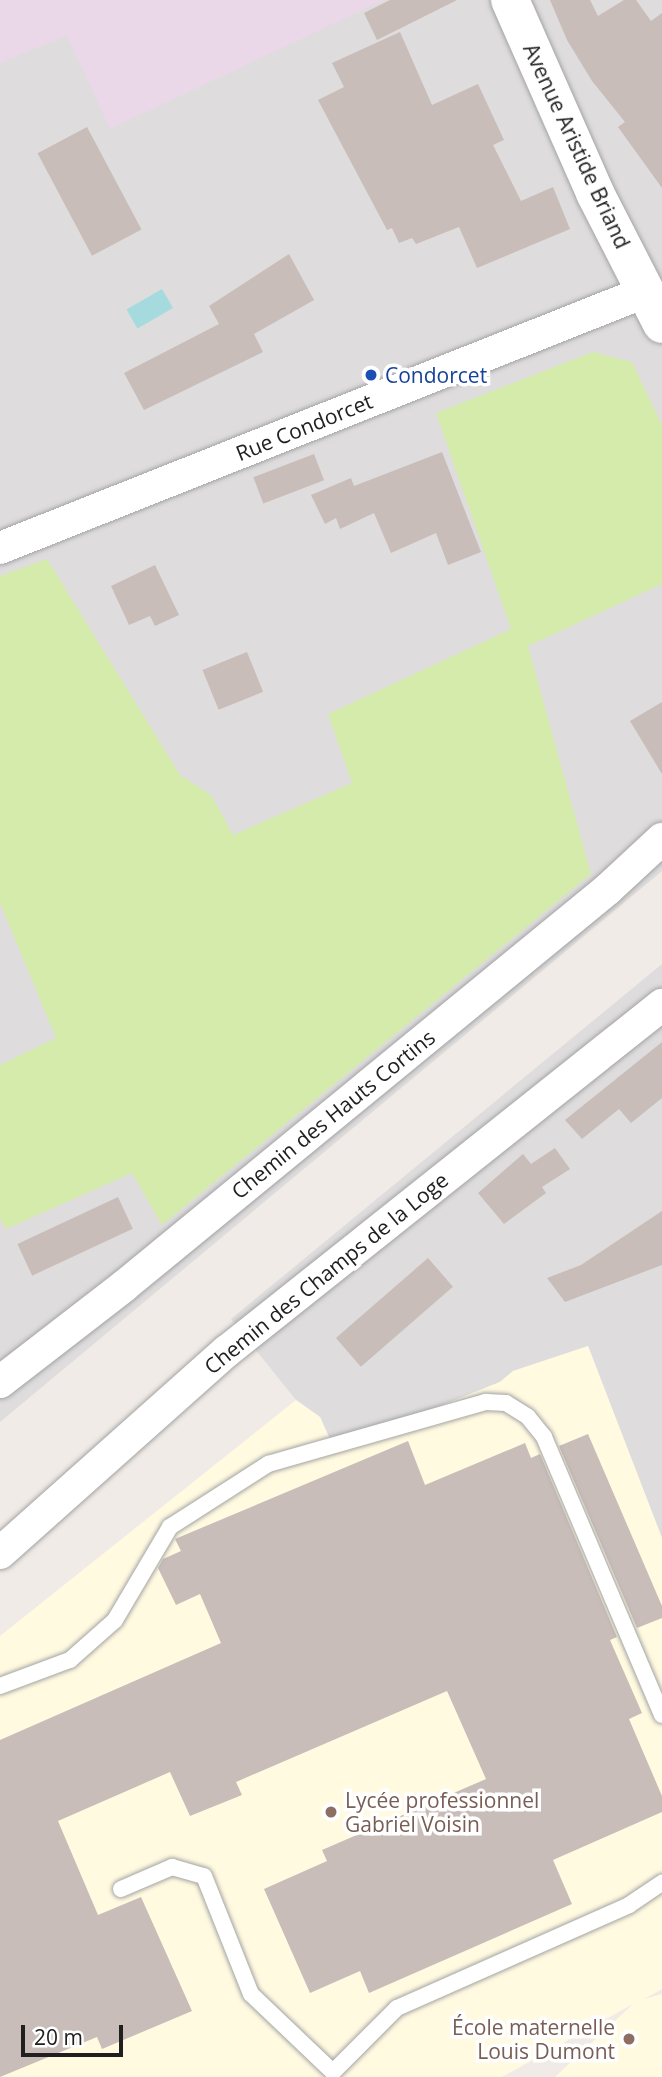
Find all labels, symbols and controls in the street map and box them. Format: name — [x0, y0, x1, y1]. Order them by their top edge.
street label: Avenue Aristide Briand — [518, 39, 636, 253]
place label: Condorcet — [385, 362, 487, 388]
marker: Condorcet — [363, 367, 379, 383]
street label: Rue Condorcet — [232, 388, 376, 466]
street label: Chemin des Hauts Cortins — [226, 1024, 440, 1204]
street label: Chemin des Champs de la Loge — [199, 1167, 453, 1379]
place label: Lycée professionnel Gabriel Voisin — [345, 1787, 539, 1837]
marker: Lycée professionnel Gabriel Voisin — [323, 1804, 339, 1820]
scale bar — [24, 2010, 126, 2054]
place label: École maternelle Louis Dumont — [452, 2014, 615, 2064]
text: 20 m — [34, 2023, 83, 2051]
marker: École maternelle Louis Dumont — [621, 2031, 637, 2047]

